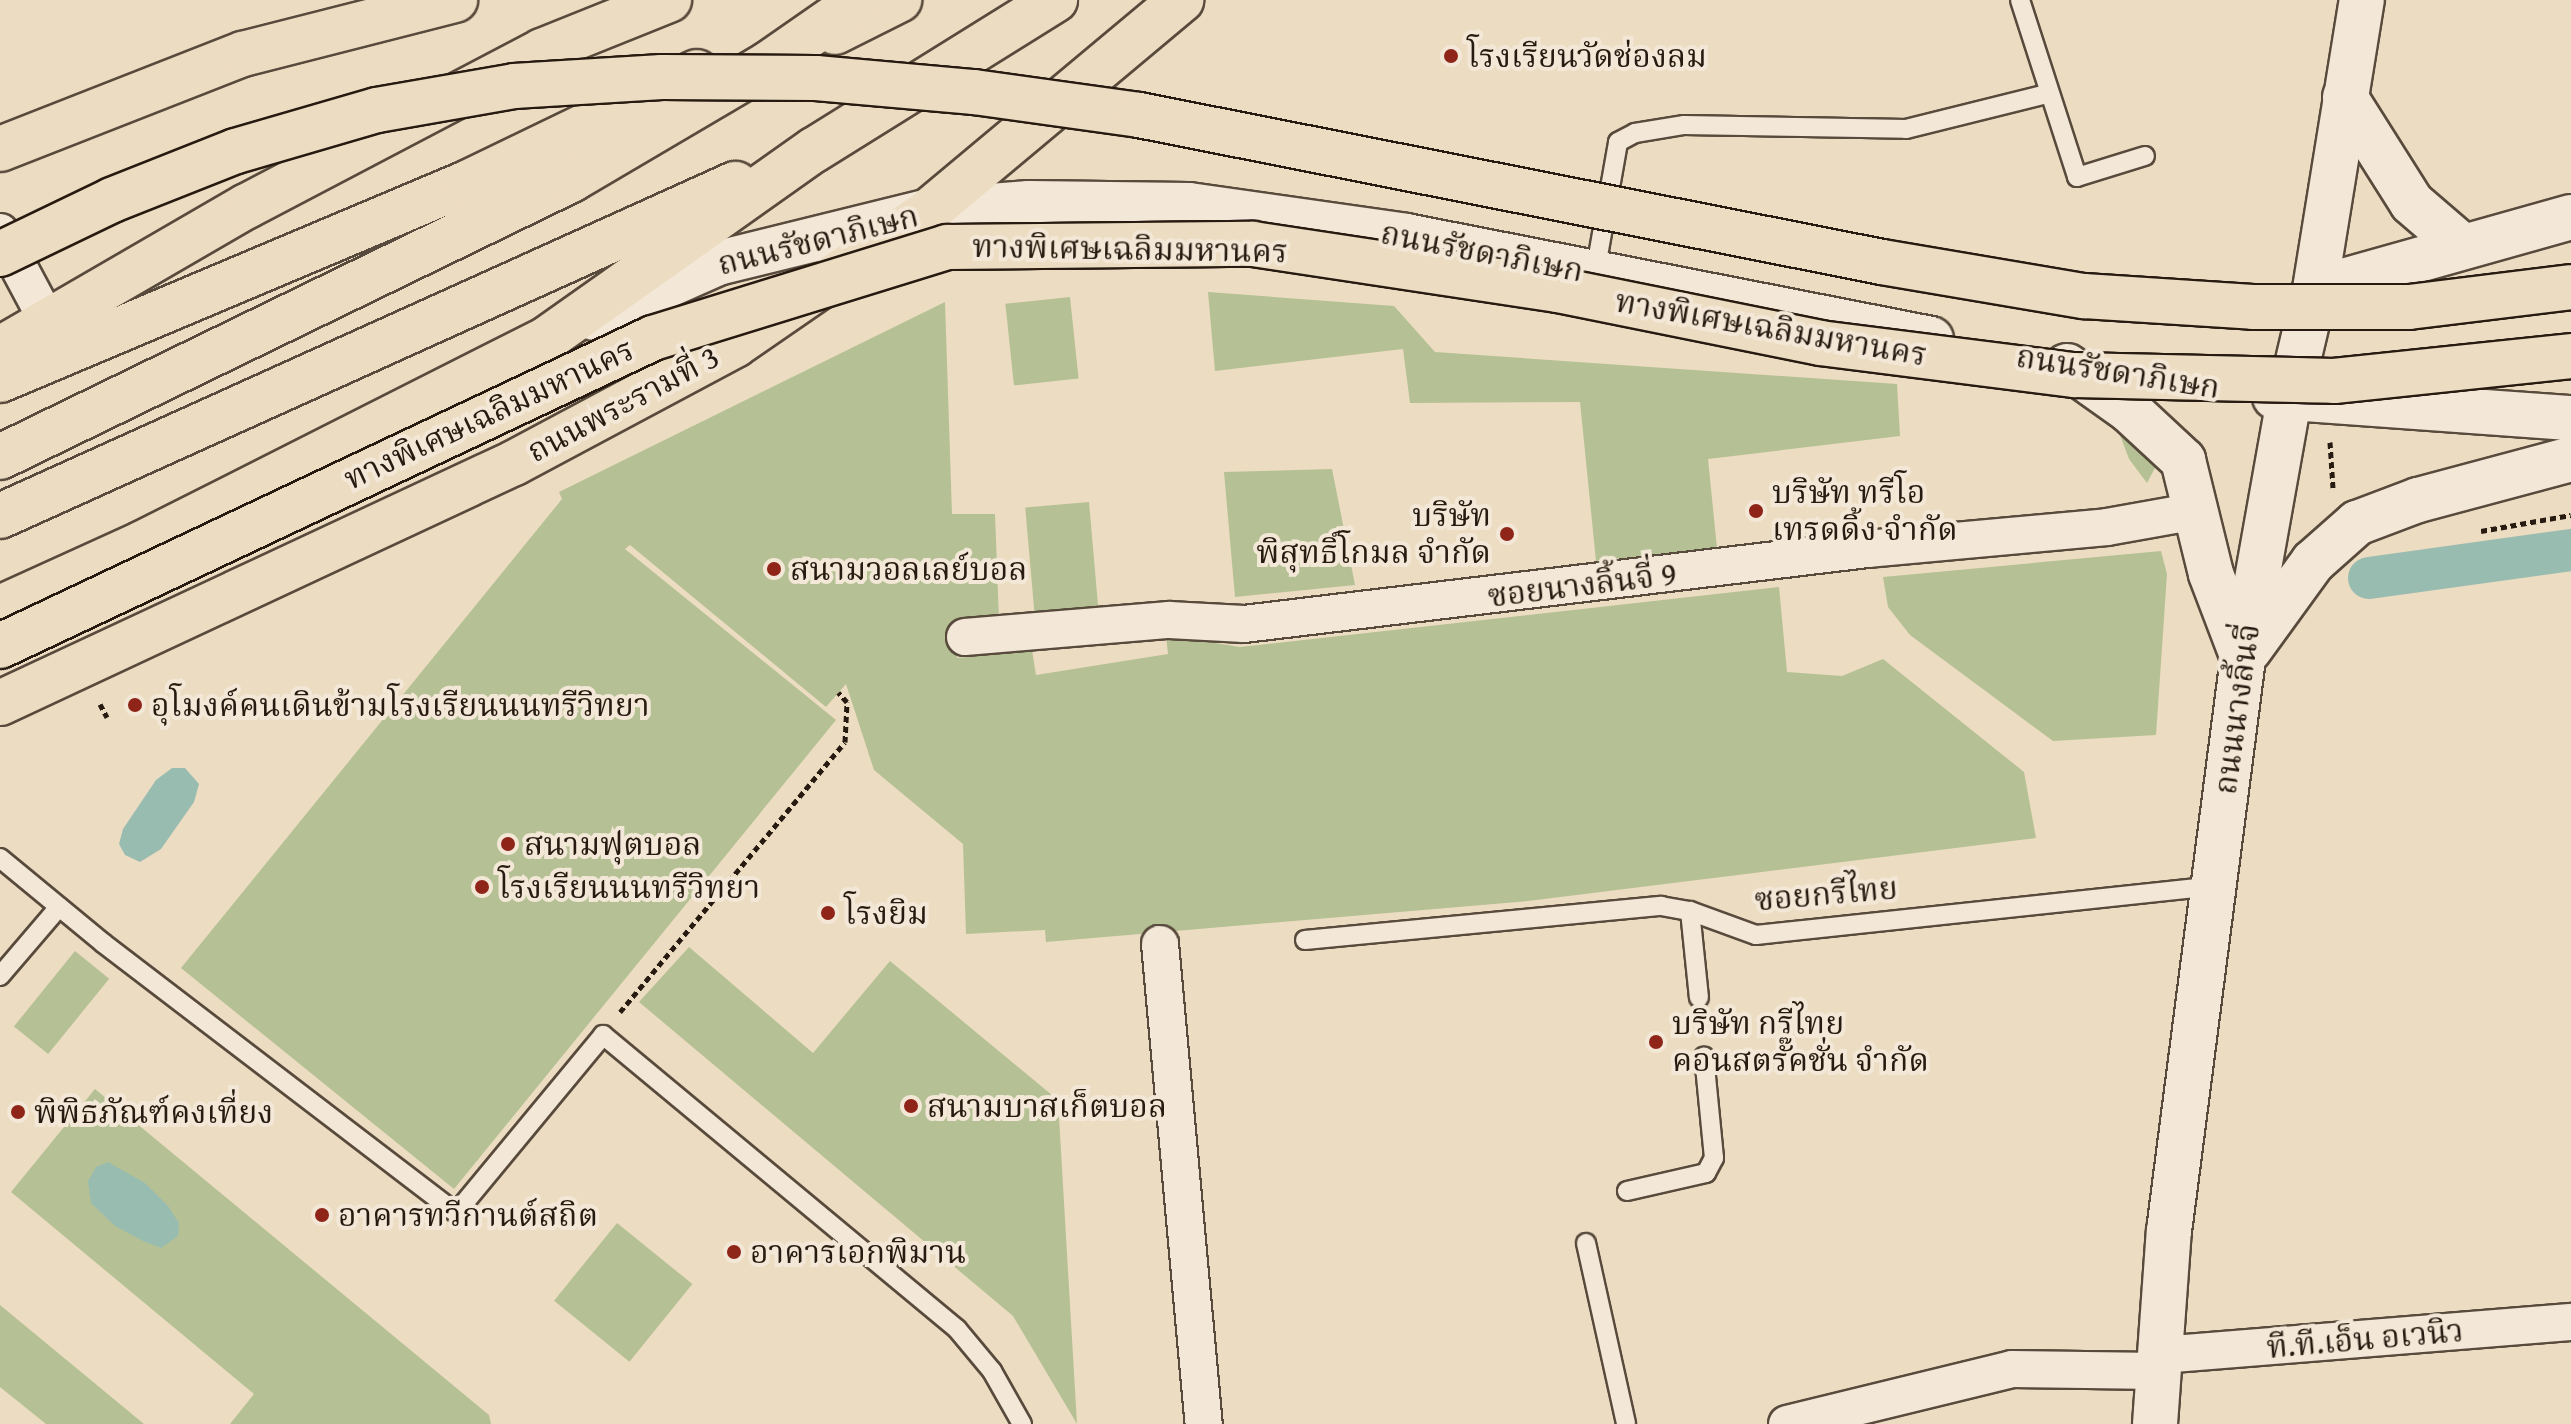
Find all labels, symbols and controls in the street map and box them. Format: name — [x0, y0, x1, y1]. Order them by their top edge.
place label: โรงเรียนวัดช่องลม — [1467, 37, 1707, 75]
marker: โรงเรียนวัดช่องลม — [1442, 47, 1460, 65]
street label: ถนนรัชดาภิเษก — [714, 197, 922, 283]
street label: ถนนรัชดาภิเษก — [1377, 214, 1587, 290]
street label: ทางพิเศษเฉลิมมหานคร — [972, 227, 1288, 271]
street label: ทางพิเศษเฉลิมมหานคร — [1612, 282, 1930, 374]
street label: ทางพิเศษเฉลิมมหานคร — [338, 330, 640, 498]
street label: ถนนพระรามที่ 3 — [520, 337, 726, 471]
street label: ถนนรัชดาภิเษก — [2013, 337, 2223, 407]
place label: บริษัท ทรีโอ เทรดดิ้ง จำกัด — [1772, 474, 1958, 549]
place label: บริษัท พิสุทธิ์โกมล จำกัด — [1256, 497, 1491, 572]
marker: บริษัท ทรีโอ เทรดดิ้ง จำกัด — [1747, 502, 1765, 520]
marker: บริษัท พิสุทธิ์โกมล จำกัด — [1498, 525, 1516, 543]
place label: สนามวอลเลย์บอล — [790, 550, 1028, 588]
street label: ซอยนางลิ้นจี่ 9 — [1485, 554, 1679, 616]
marker: สนามวอลเลย์บอล — [765, 560, 783, 578]
street label: ถนนนางลิ้นจี่ — [2206, 621, 2268, 797]
place label: อุโมงค์คนเดินข้ามโรงเรียนนนทรีวิทยา — [151, 686, 650, 724]
marker: อุโมงค์คนเดินข้ามโรงเรียนนนทรีวิทยา — [126, 696, 144, 714]
place label: สนามฟุตบอล — [524, 825, 701, 863]
marker: สนามฟุตบอล — [499, 835, 517, 853]
place label: โรงเรียนนนทรีวิทยา — [498, 868, 760, 906]
street label: ซอยกรีไทย — [1753, 869, 1899, 919]
marker: โรงเรียนนนทรีวิทยา — [473, 878, 491, 896]
place label: โรงยิม — [844, 894, 928, 932]
marker: โรงยิม — [819, 904, 837, 922]
place label: บริษัท กรีไทย คอนสตรั๊คชั่น จำกัด — [1672, 1005, 1929, 1080]
marker: บริษัท กรีไทย คอนสตรั๊คชั่น จำกัด — [1647, 1033, 1665, 1051]
place label: สนามบาสเก็ตบอล — [927, 1087, 1167, 1125]
place label: พิพิธภัณฑ์คงเที่ยง — [34, 1093, 273, 1131]
marker: สนามบาสเก็ตบอล — [902, 1097, 920, 1115]
marker: พิพิธภัณฑ์คงเที่ยง — [9, 1103, 27, 1121]
place label: อาคารทวีกานต์สถิต — [338, 1196, 598, 1234]
marker: อาคารทวีกานต์สถิต — [313, 1206, 331, 1224]
place label: อาคารเอกพิมาน — [750, 1233, 966, 1271]
marker: อาคารเอกพิมาน — [725, 1243, 743, 1261]
street label: ที.ที.เอ็น อเวนิว — [2265, 1311, 2465, 1367]

